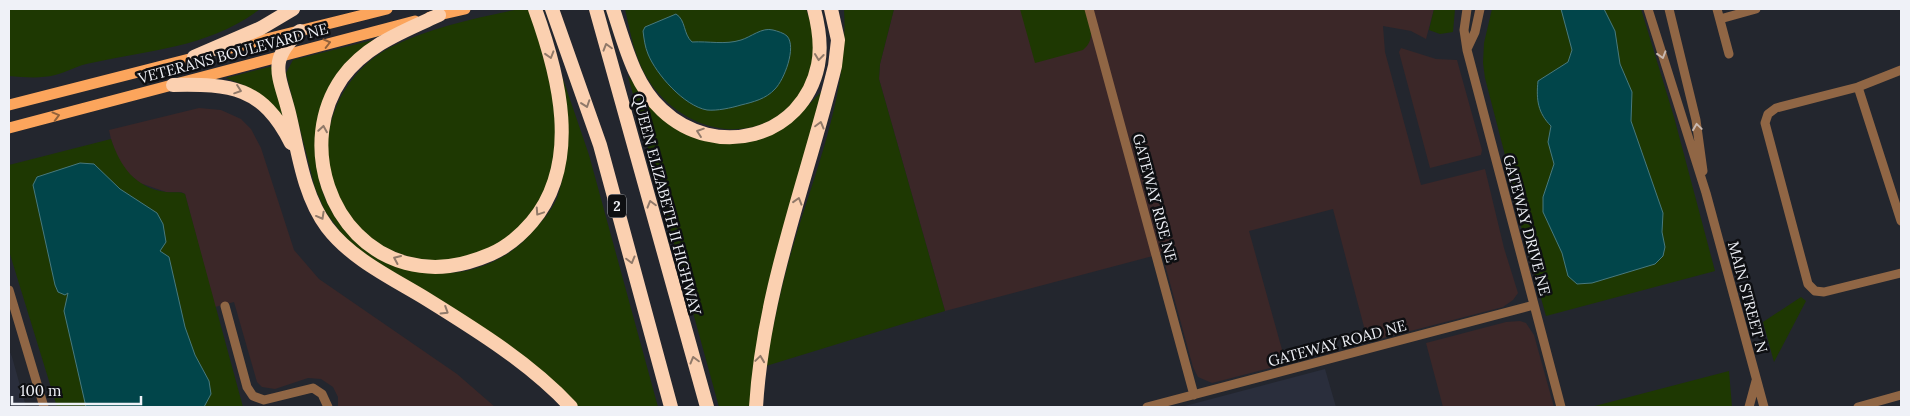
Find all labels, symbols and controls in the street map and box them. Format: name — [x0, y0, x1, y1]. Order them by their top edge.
street label: VETERANS BOULEVARD NE — [135, 18, 330, 88]
one-way arrow — [322, 39, 330, 49]
one-way arrow — [602, 43, 612, 52]
one-way arrow — [544, 51, 554, 59]
one-way arrow — [1656, 51, 1666, 59]
one-way arrow — [814, 53, 825, 61]
one-way arrow — [233, 85, 242, 95]
street label: QUEEN ELIZABETH II HIGHWAY — [628, 91, 706, 317]
one-way arrow — [580, 99, 590, 108]
one-way arrow — [51, 111, 59, 121]
one-way arrow — [814, 121, 824, 130]
one-way arrow — [1692, 123, 1703, 131]
one-way arrow — [317, 124, 328, 132]
one-way arrow — [696, 128, 705, 138]
street label: GATEWAY RISE NE — [1129, 131, 1181, 265]
street label: GATEWAY DRIVE NE — [1499, 152, 1555, 298]
road number: 2 — [608, 195, 626, 218]
one-way arrow — [793, 197, 803, 206]
one-way arrow — [646, 199, 657, 208]
one-way arrow — [536, 206, 545, 216]
one-way arrow — [314, 211, 324, 220]
street label: MAIN STREET N — [1724, 239, 1772, 355]
one-way arrow — [393, 254, 402, 265]
one-way arrow — [625, 256, 636, 265]
one-way arrow — [440, 305, 449, 314]
street label: GATEWAY ROAD NE — [1266, 315, 1408, 371]
one-way arrow — [754, 354, 765, 362]
one-way arrow — [689, 357, 699, 365]
scale bar — [12, 374, 141, 406]
text: 100 m — [20, 381, 61, 400]

